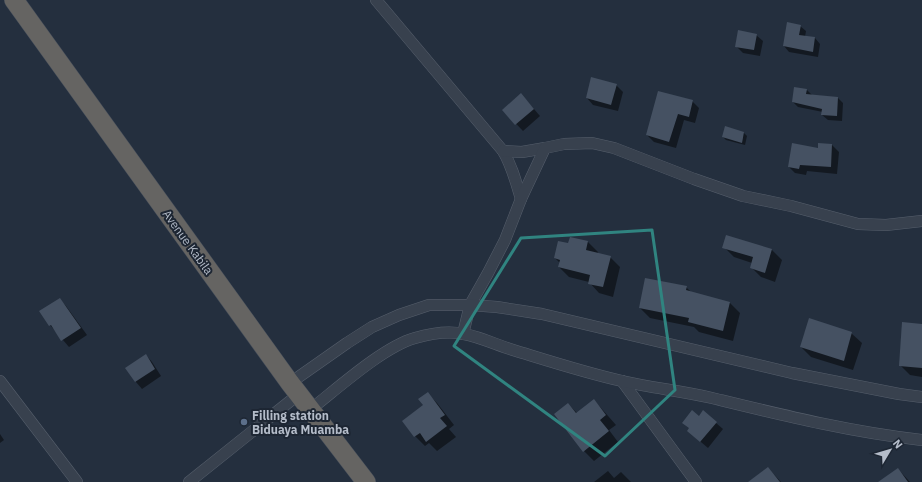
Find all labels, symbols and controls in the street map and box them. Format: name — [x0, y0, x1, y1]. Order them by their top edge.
street label: Avenue Kabila — [159, 207, 217, 278]
place label: Filling station Biduaya Muamba — [252, 408, 349, 437]
marker: Filling station Biduaya Muamba — [239, 417, 249, 427]
north arrow — [870, 430, 910, 470]
text: N — [890, 436, 906, 451]

